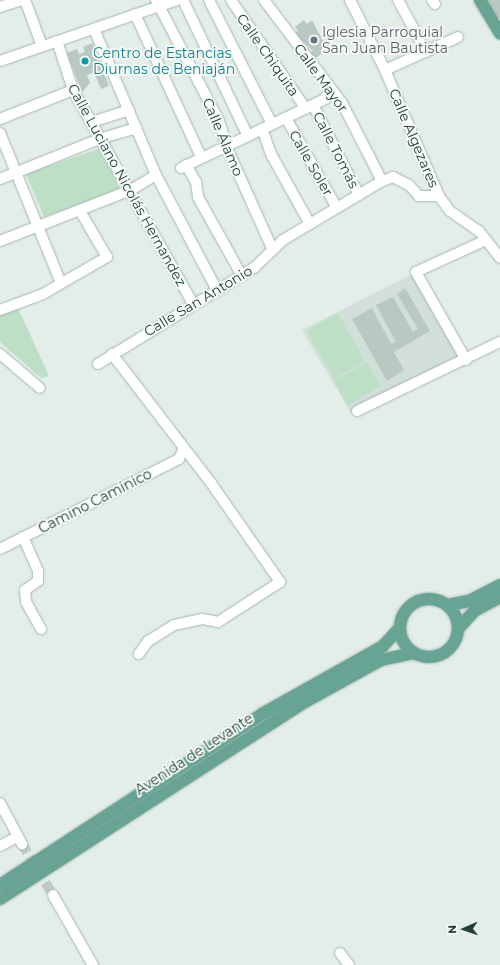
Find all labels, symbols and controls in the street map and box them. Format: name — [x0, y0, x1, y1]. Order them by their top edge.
street label: Calle Chiquita — [233, 10, 303, 100]
place label: Iglesia Parroquial San Juan Bautista — [322, 24, 448, 56]
marker: Iglesia Parroquial San Juan Bautista — [309, 35, 319, 45]
street label: Calle Mayor — [290, 40, 352, 116]
place label: Centro de Estancias Diurnas de Beniaján — [93, 45, 235, 78]
marker: Centro de Estancias Diurnas de Beniaján — [80, 56, 90, 66]
street label: Calle Luciano Nicolás Hernandez — [64, 81, 190, 289]
street label: Calle Algezares — [386, 86, 442, 190]
street label: Calle Álamo — [199, 95, 247, 179]
street label: Calle Tomás — [310, 109, 362, 191]
street label: Calle Soler — [285, 127, 337, 199]
street label: Calle San Antonio — [141, 262, 255, 340]
street label: Camino Caminico — [35, 465, 155, 537]
street label: Avenida de Levante — [132, 710, 256, 798]
north arrow — [444, 909, 484, 949]
text: N — [445, 925, 459, 934]

